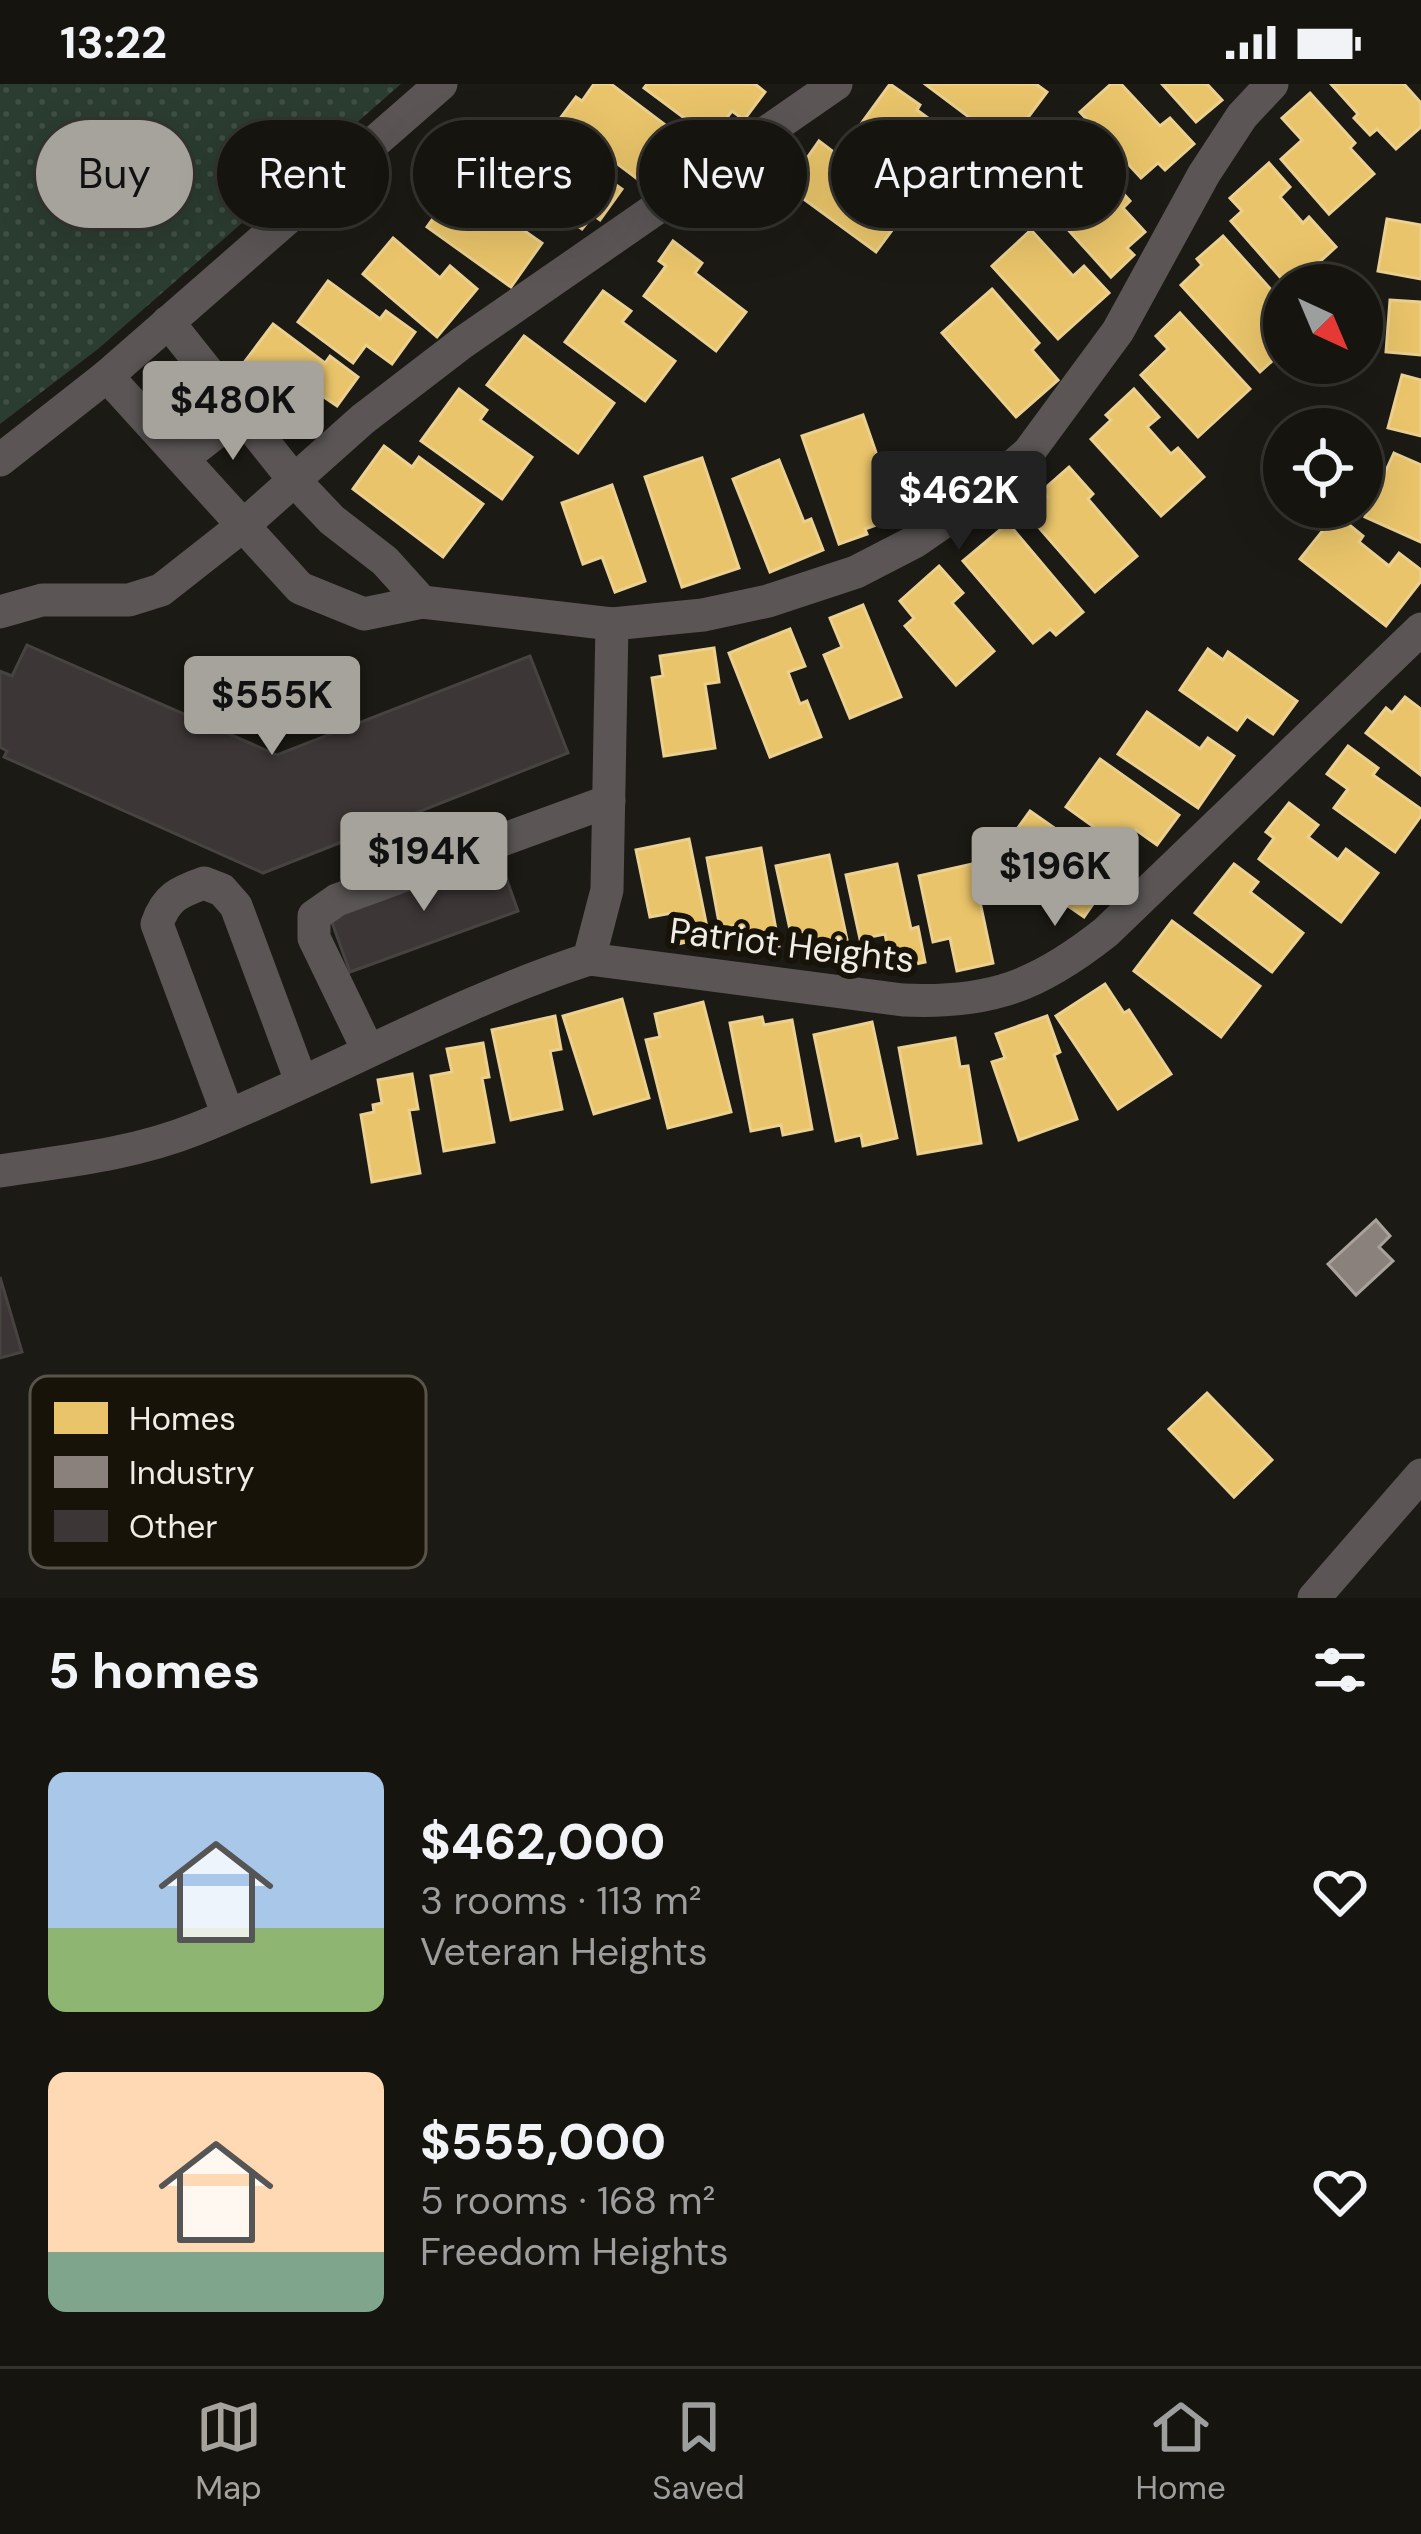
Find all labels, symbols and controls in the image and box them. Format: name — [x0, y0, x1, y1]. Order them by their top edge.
text: 13:22 — [60, 13, 167, 72]
chip: Buy — [36, 120, 193, 228]
chip: Rent — [217, 120, 389, 228]
chip: Filters — [413, 120, 615, 228]
chip: New — [639, 120, 807, 228]
chip: Apartment — [831, 120, 1126, 228]
north arrow — [1263, 264, 1383, 384]
map controls — [1263, 264, 1383, 528]
pin: $480K — [149, 361, 317, 463]
text: $480K — [170, 374, 296, 425]
button: locate — [1263, 408, 1383, 528]
pin: $462K — [875, 451, 1043, 553]
text: $462K — [898, 464, 1020, 515]
pin: $555K — [188, 656, 356, 758]
text: $555K — [211, 669, 333, 720]
pin: $194K — [340, 812, 508, 914]
text: $194K — [367, 825, 481, 876]
pin: $196K — [971, 827, 1139, 929]
text: $196K — [999, 840, 1111, 891]
street label: Patriot Heights — [667, 907, 917, 983]
legend — [30, 1376, 426, 1568]
text: Homes — [129, 1397, 236, 1440]
text: Industry — [129, 1451, 255, 1494]
text: Other — [129, 1505, 217, 1548]
text: 5 homes — [48, 1637, 260, 1704]
icon: filters — [1307, 1637, 1373, 1703]
text: $462,000 — [420, 1808, 665, 1875]
icon: home — [144, 1820, 288, 1964]
icon: heart — [1307, 1859, 1373, 1925]
text: 3 rooms · 113 m² — [420, 1875, 702, 1926]
text: Veteran Heights — [420, 1926, 707, 1977]
text: $555,000 — [420, 2108, 666, 2175]
icon: home — [144, 2120, 288, 2264]
icon: heart — [1307, 2159, 1373, 2225]
text: 5 rooms · 168 m² — [420, 2175, 715, 2226]
text: Freedom Heights — [420, 2226, 729, 2277]
tab: Map — [195, 2394, 262, 2509]
tab: Saved — [652, 2394, 745, 2509]
tab: Home — [1135, 2394, 1226, 2509]

